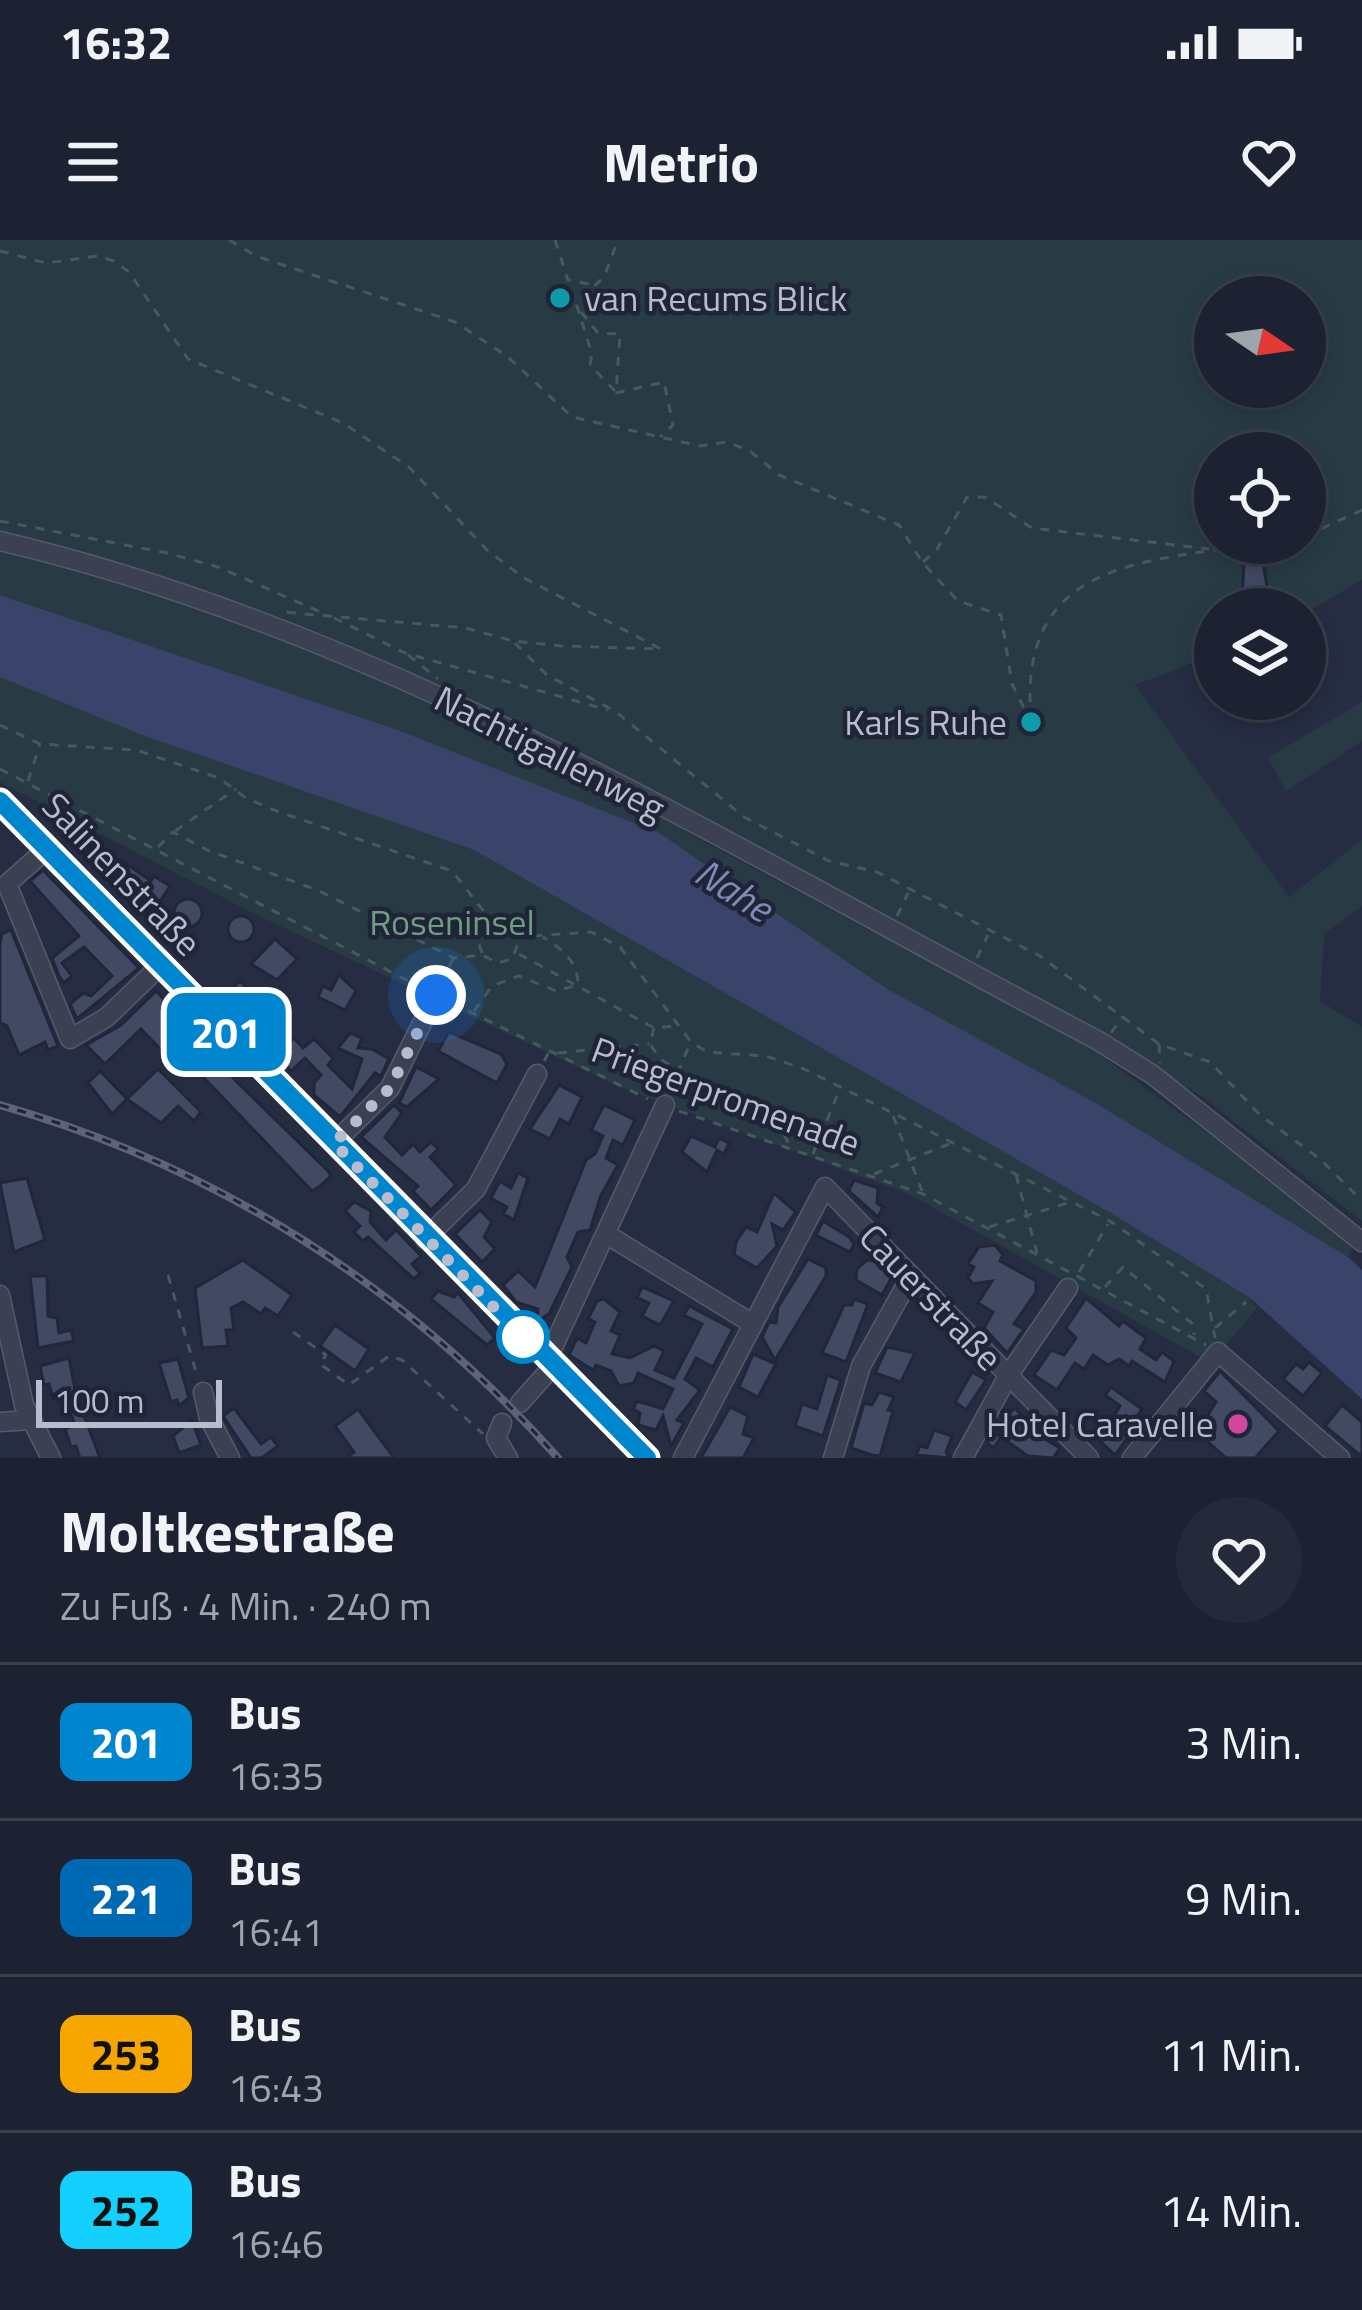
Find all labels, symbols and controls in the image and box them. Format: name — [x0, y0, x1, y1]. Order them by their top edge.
text: 16:32 — [60, 8, 172, 76]
text: Metrio — [603, 121, 759, 203]
icon: menu — [60, 129, 126, 195]
icon: heart — [1236, 129, 1302, 195]
place label: van Recums Blick — [584, 270, 847, 325]
north arrow — [1194, 276, 1326, 408]
map controls — [1194, 276, 1326, 720]
marker: van Recums Blick — [547, 285, 573, 311]
button: locate — [1194, 432, 1326, 564]
button: layers — [1194, 588, 1326, 720]
street label: Nachtigallenweg — [425, 671, 675, 834]
place label: Karls Ruhe — [844, 694, 1007, 749]
marker: Karls Ruhe — [1018, 709, 1044, 735]
street label: Salinenstraße — [30, 779, 215, 968]
water label: Nahe — [684, 843, 786, 937]
park label: Roseninsel — [369, 894, 535, 949]
your location — [406, 965, 466, 1025]
line badge: 201 — [157, 993, 295, 1071]
text: 201 — [191, 1000, 261, 1064]
street label: Priegerpromenade — [584, 1021, 868, 1170]
street label: Cauerstraße — [847, 1211, 1016, 1383]
unlabelled marker — [498, 1312, 548, 1362]
scale bar — [36, 1374, 222, 1427]
text: 100 m — [54, 1376, 144, 1426]
place label: Hotel Caravelle — [986, 1396, 1214, 1451]
marker: Hotel Caravelle — [1225, 1411, 1251, 1437]
text: Moltkestraße — [60, 1487, 395, 1574]
button: heart — [1176, 1497, 1302, 1623]
text: Zu Fuß · 4 Min. · 240 m — [60, 1576, 432, 1635]
text: Bus — [228, 1678, 302, 1746]
text: 3 Min. — [1185, 1708, 1302, 1776]
text: 201 — [91, 1710, 161, 1774]
text: 16:35 — [228, 1746, 324, 1805]
text: Bus — [228, 1834, 302, 1902]
text: 9 Min. — [1185, 1864, 1302, 1932]
text: 221 — [91, 1866, 161, 1930]
text: 16:41 — [228, 1902, 324, 1961]
text: Bus — [228, 1990, 302, 2058]
text: 11 Min. — [1160, 2020, 1302, 2088]
text: 253 — [91, 2022, 161, 2086]
text: 16:43 — [228, 2058, 324, 2117]
text: Bus — [228, 2146, 302, 2214]
text: 14 Min. — [1160, 2176, 1302, 2244]
text: 252 — [91, 2178, 161, 2242]
text: 16:46 — [228, 2214, 324, 2273]

